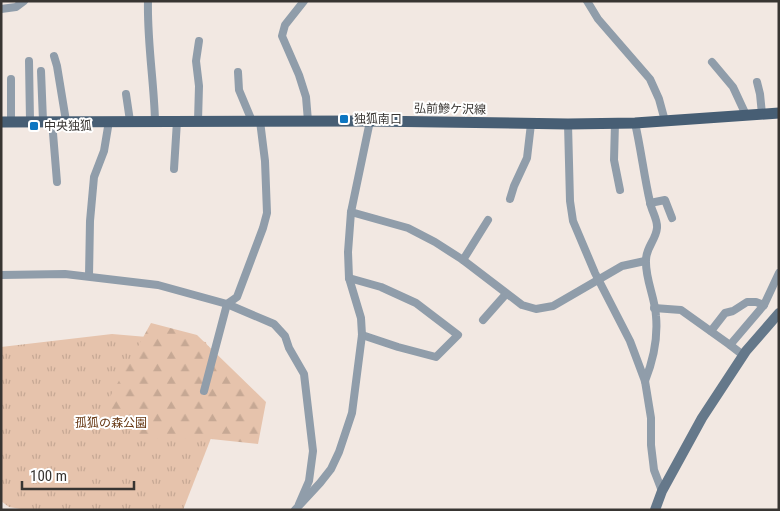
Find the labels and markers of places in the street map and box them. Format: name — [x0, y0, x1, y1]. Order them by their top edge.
place label: 独狐南口 — [354, 112, 402, 126]
marker: 独狐南口 — [338, 113, 350, 125]
place label: 中央独狐 — [44, 119, 92, 133]
marker: 中央独狐 — [28, 120, 40, 132]

